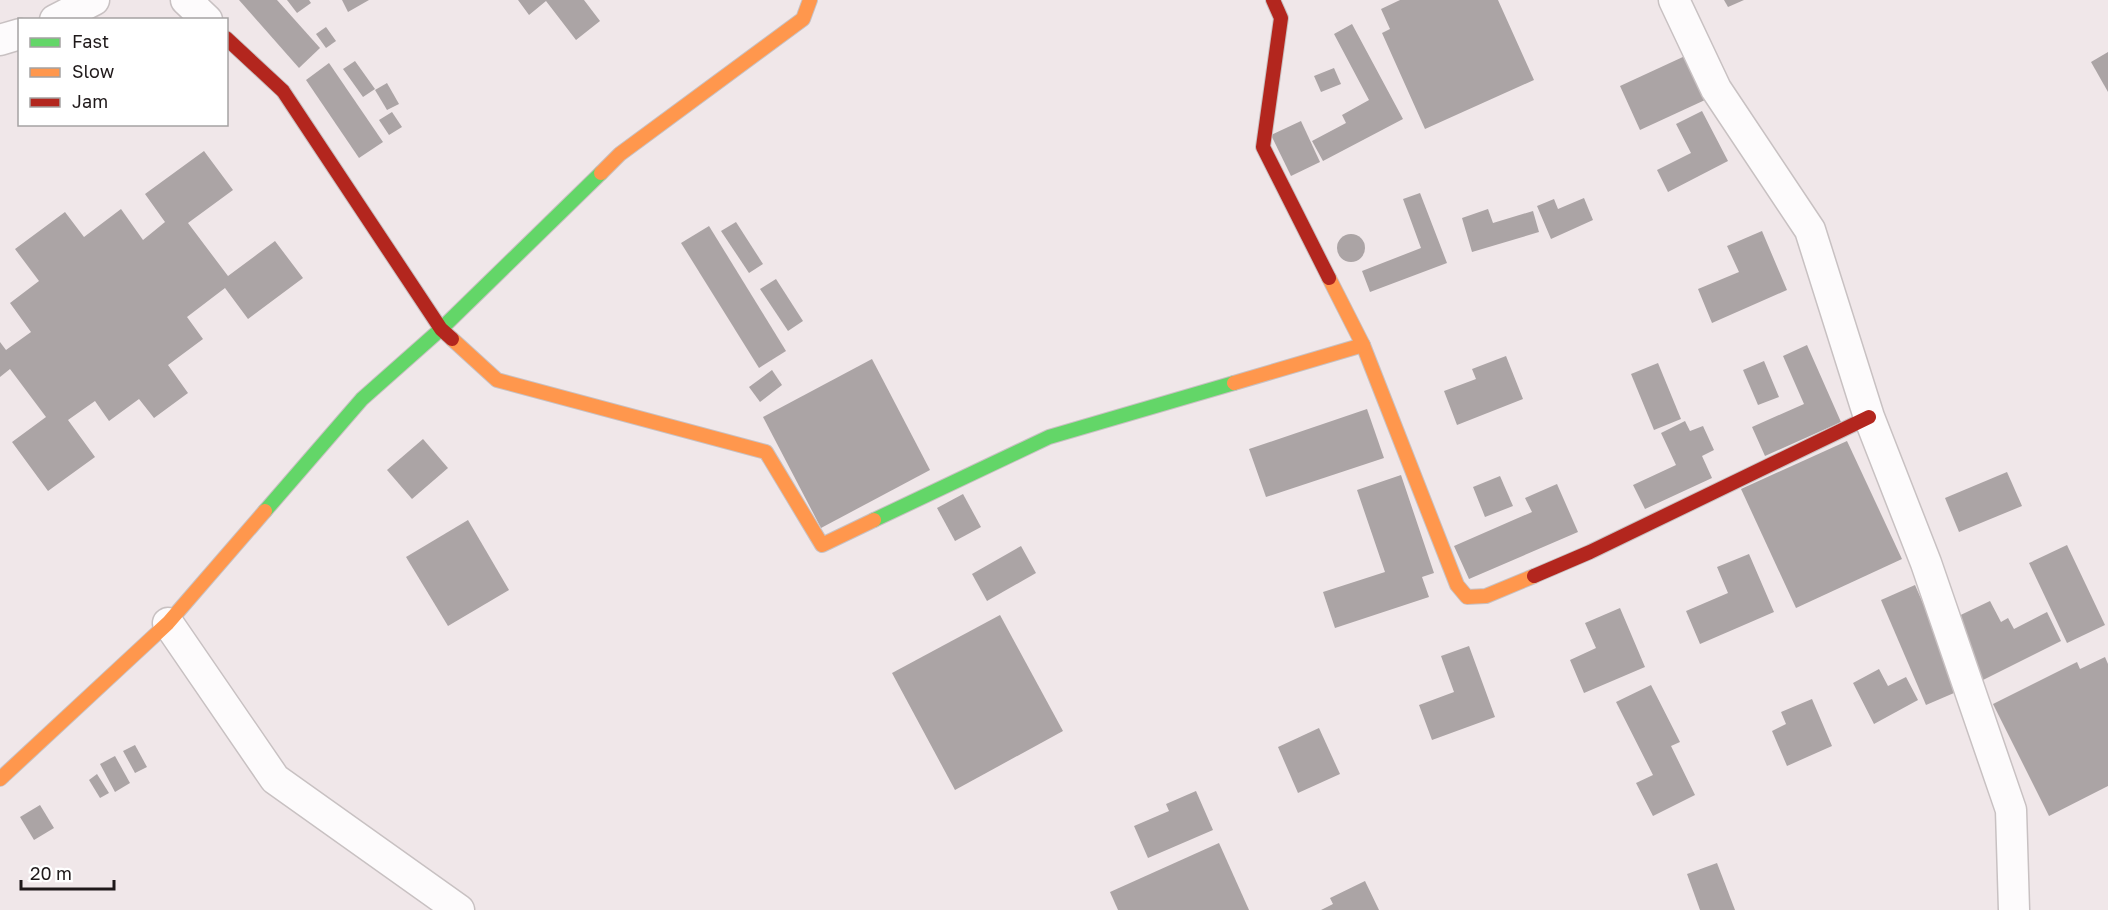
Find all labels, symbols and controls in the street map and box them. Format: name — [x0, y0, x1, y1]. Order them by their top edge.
legend — [18, 18, 228, 126]
text: Fast — [72, 30, 109, 52]
text: Slow — [72, 60, 115, 82]
text: Jam — [72, 90, 108, 112]
scale bar — [21, 853, 114, 891]
text: 20 m — [30, 862, 72, 884]

